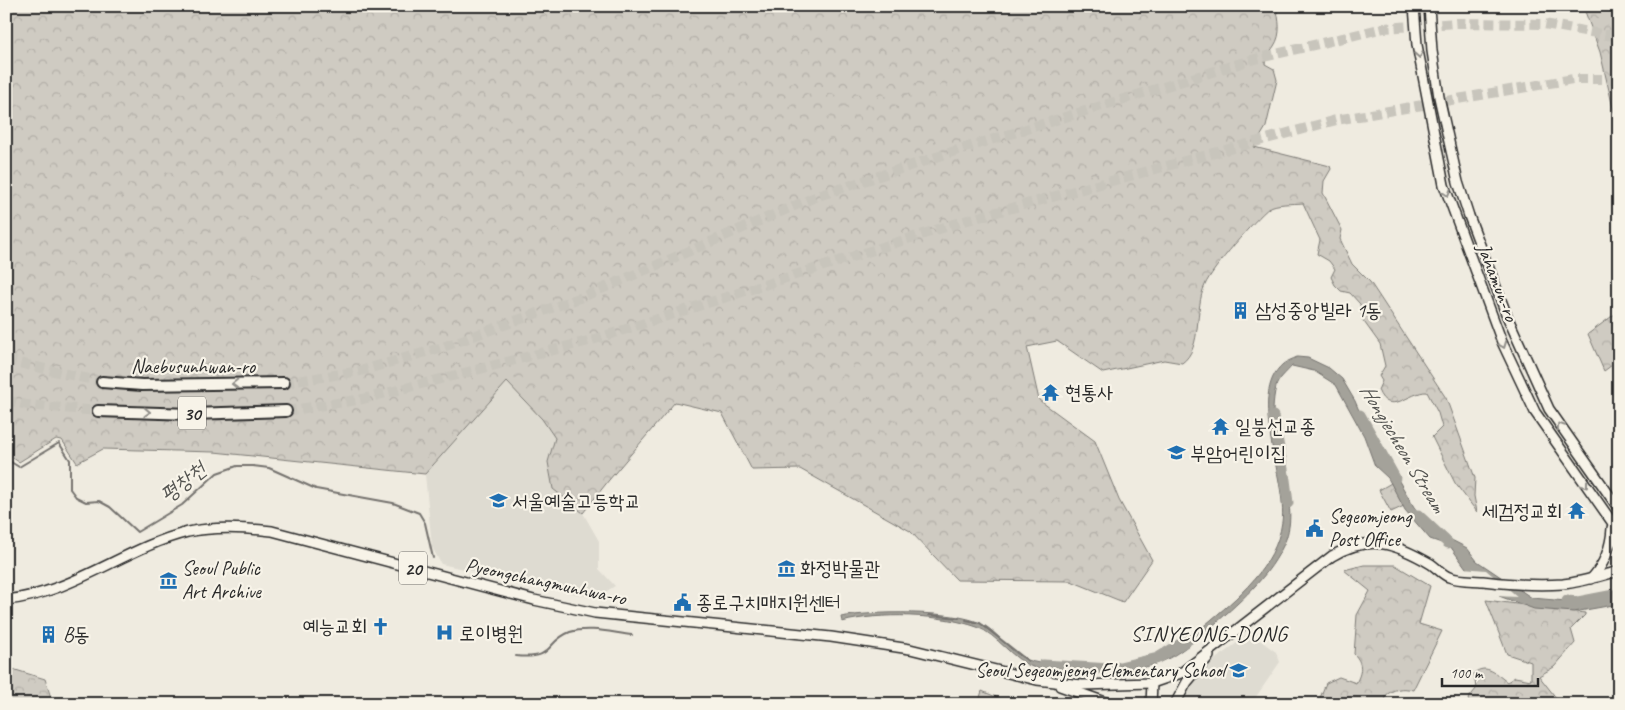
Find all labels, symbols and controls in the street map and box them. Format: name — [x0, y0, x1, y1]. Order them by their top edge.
one-way arrow — [1414, 50, 1424, 59]
one-way arrow — [1441, 188, 1451, 196]
street label: Jahamun-ro — [1471, 239, 1524, 326]
place label: 삼성중앙빌라 1동 — [1255, 298, 1382, 323]
building icon: 삼성중앙빌라 1동 — [1231, 300, 1251, 320]
one-way arrow — [1497, 340, 1508, 349]
street label: Naebusunhwan-ro — [131, 354, 256, 379]
one-way arrow — [231, 379, 238, 389]
water label: Hongjecheon Stream — [1354, 379, 1453, 519]
place label: 현통사 — [1065, 380, 1113, 405]
temple icon: 현통사 — [1041, 382, 1061, 402]
road number: 30 — [178, 396, 206, 429]
one-way arrow — [144, 407, 151, 417]
place label: 일붕선교종 — [1235, 414, 1315, 439]
temple icon: 일붕선교종 — [1211, 416, 1231, 436]
one-way arrow — [1557, 423, 1567, 432]
place label: 부암어린이집 — [1190, 441, 1287, 466]
school or university icon: 부암어린이집 — [1166, 443, 1186, 463]
water label: 평창천 — [155, 455, 213, 508]
one-way arrow — [1580, 479, 1588, 488]
place label: 서울예술고등학교 — [512, 489, 641, 514]
school or university icon: 서울예술고등학교 — [488, 491, 508, 511]
place label: 세검정교회 — [1482, 499, 1562, 524]
temple icon: 세검정교회 — [1566, 501, 1586, 521]
place label: Segeomjeong Post Office — [1329, 504, 1413, 552]
public building icon: Segeomjeong Post Office — [1305, 518, 1325, 538]
road number: 20 — [399, 552, 427, 584]
street label: Pyeongchangmunhwa-ro — [463, 552, 629, 611]
place label: Seoul Public Art Archive — [182, 556, 262, 604]
place label: 화정박물관 — [800, 556, 880, 581]
museum icon: 화정박물관 — [776, 558, 796, 578]
museum icon: Seoul Public Art Archive — [158, 570, 178, 590]
place label: 종로구치매지원센터 — [696, 590, 841, 615]
public building icon: 종로구치매지원센터 — [672, 592, 692, 612]
place label: 예능교회 — [303, 614, 367, 639]
church icon: 예능교회 — [371, 616, 391, 636]
district label: SINYEONG-DONG — [1130, 620, 1289, 648]
place label: 로이병원 — [459, 621, 523, 646]
place label: B동 — [63, 622, 90, 647]
hospital icon: 로이병원 — [435, 623, 455, 643]
building icon: B동 — [39, 624, 59, 644]
scale bar — [1442, 655, 1539, 687]
place label: Seoul Segeomjeong Elementary School — [975, 658, 1229, 683]
school or university icon: Seoul Segeomjeong Elementary School — [1229, 660, 1249, 680]
text: 100 m — [1450, 664, 1484, 683]

